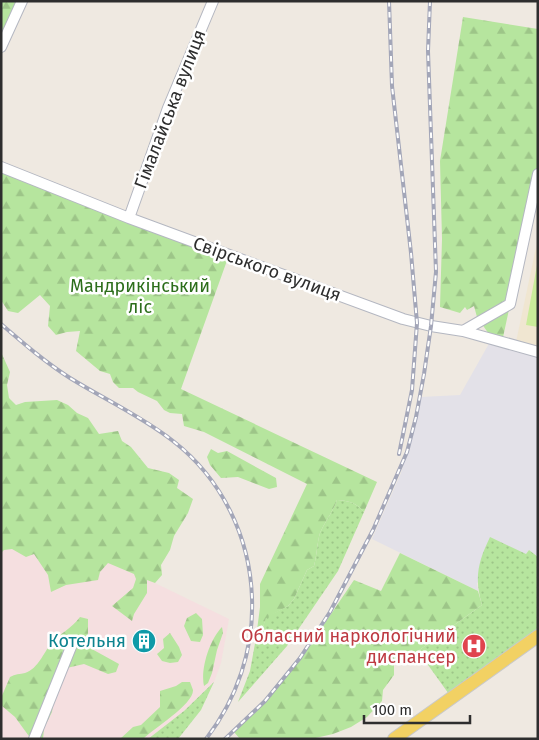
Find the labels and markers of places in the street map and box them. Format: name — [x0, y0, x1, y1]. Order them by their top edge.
place label: Обласний наркологічний диспансер — [241, 625, 456, 668]
building icon: Котельня — [131, 628, 157, 654]
place label: Котельня — [48, 630, 126, 652]
hospital icon: Обласний наркологічний диспансер — [461, 633, 487, 659]

